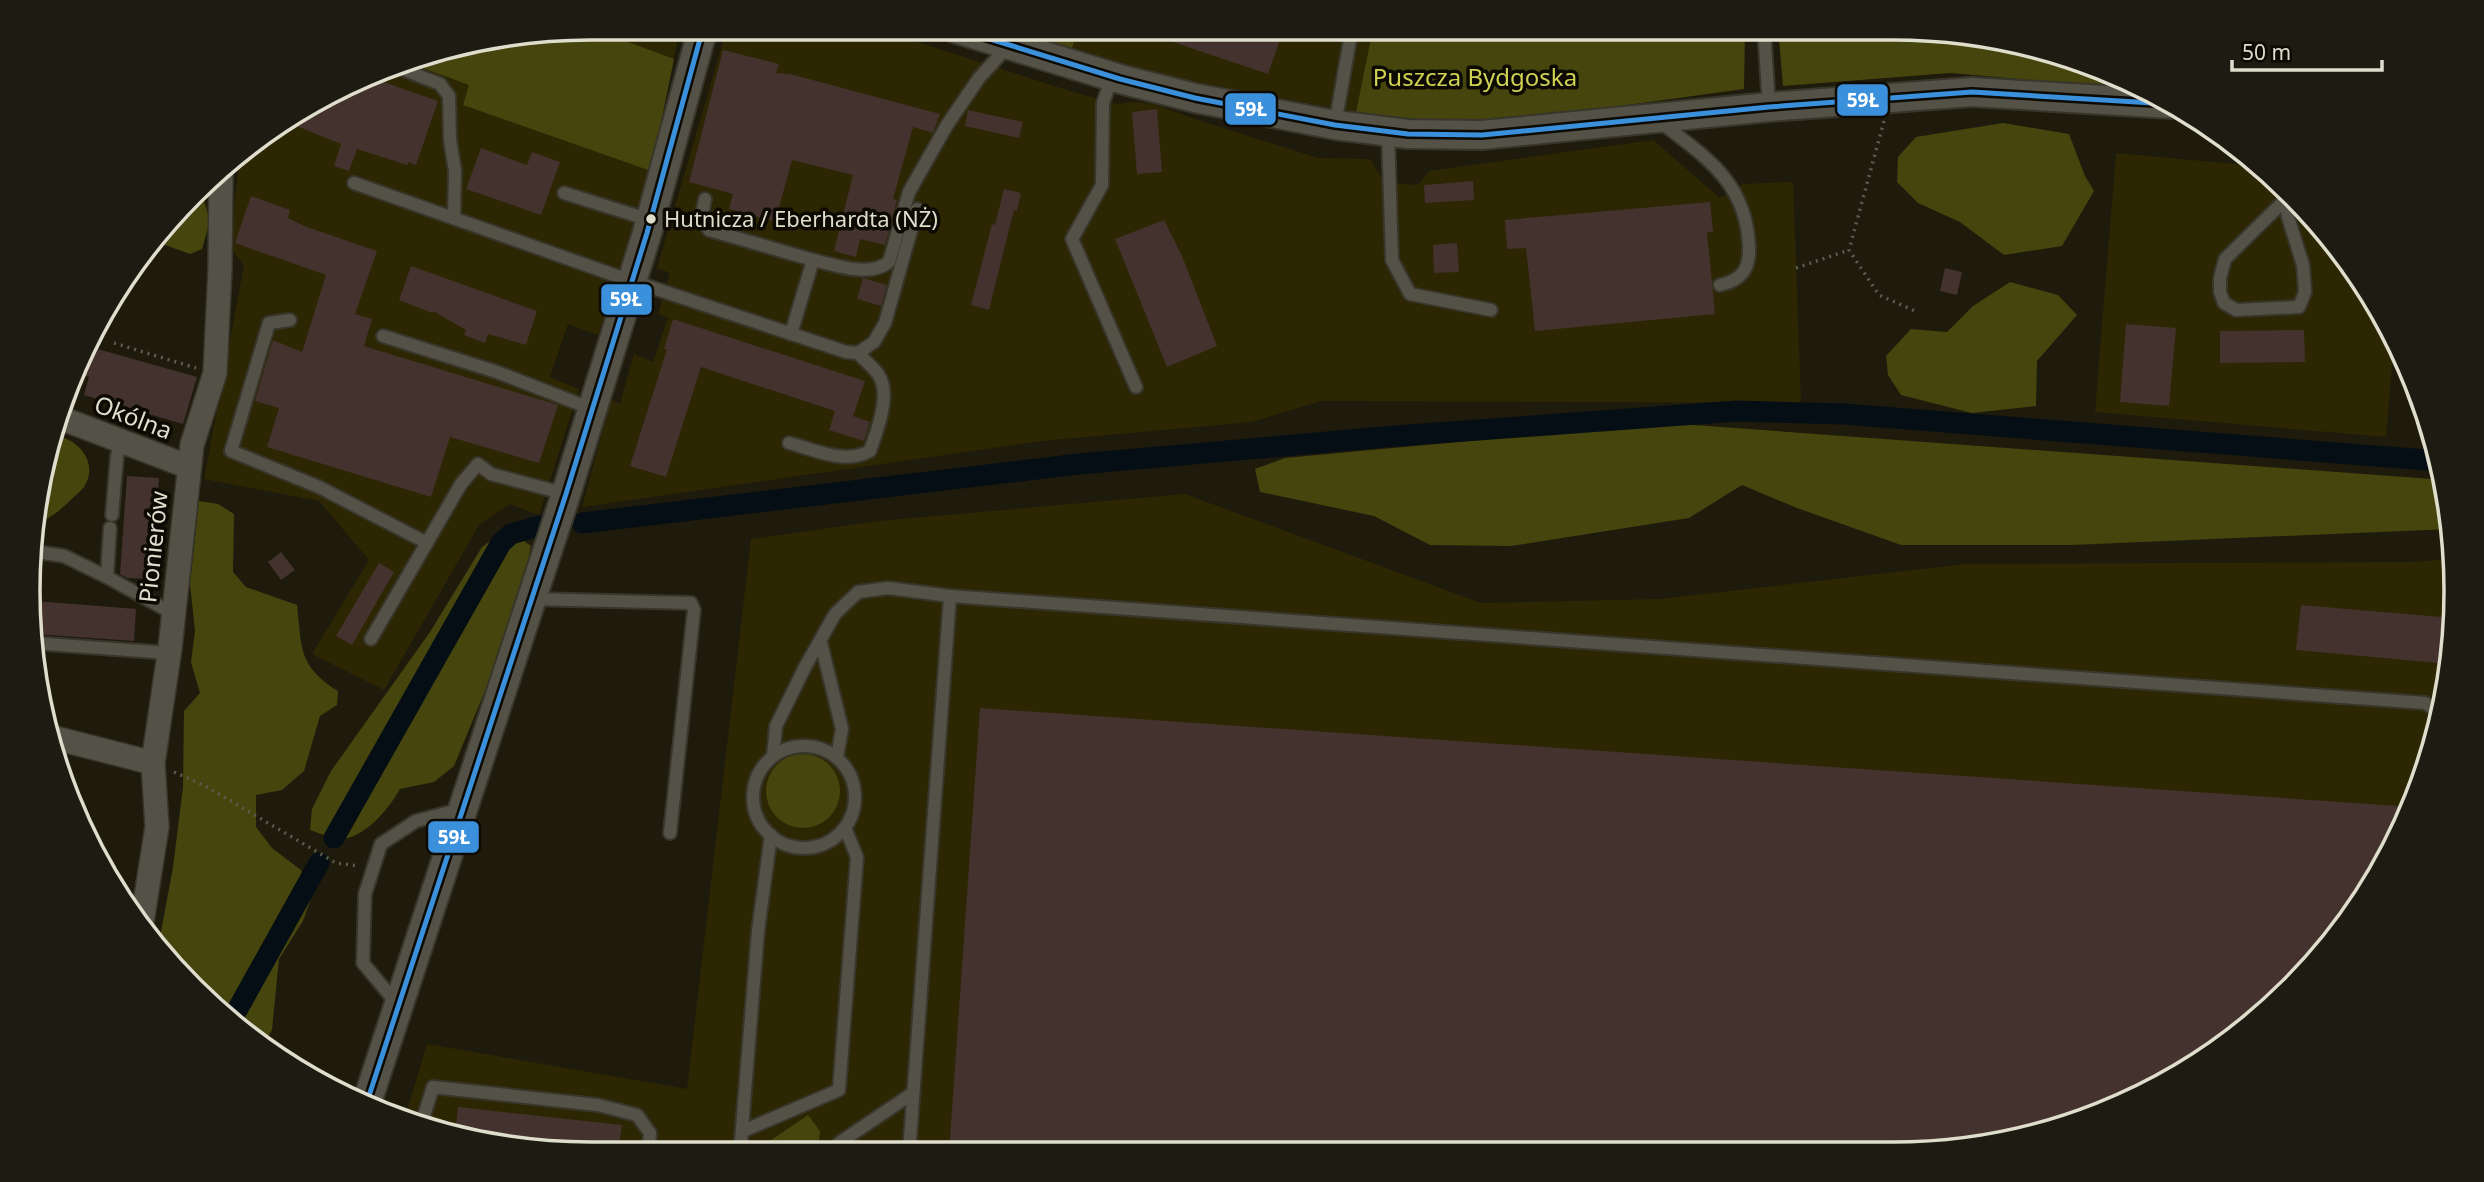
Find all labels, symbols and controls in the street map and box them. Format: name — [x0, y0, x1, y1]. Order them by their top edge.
scale bar — [2232, 28, 2382, 72]
text: 50 m — [2242, 38, 2291, 66]
park label: Puszcza Bydgoska — [1373, 60, 1577, 93]
line badge: 59Ł — [1836, 83, 1889, 117]
text: 59Ł — [1847, 87, 1879, 113]
line badge: 59Ł — [1224, 92, 1277, 126]
text: 59Ł — [1235, 96, 1267, 122]
place label: Hutnicza / Eberhardta (NŻ) — [664, 203, 938, 233]
marker: Hutnicza / Eberhardta (NŻ) — [644, 212, 658, 226]
line badge: 59Ł — [600, 283, 653, 316]
text: 59Ł — [610, 286, 642, 312]
street label: Okólna — [90, 387, 177, 446]
street label: Pionierów — [130, 489, 175, 604]
line badge: 59Ł — [427, 820, 480, 854]
text: 59Ł — [438, 824, 470, 850]

